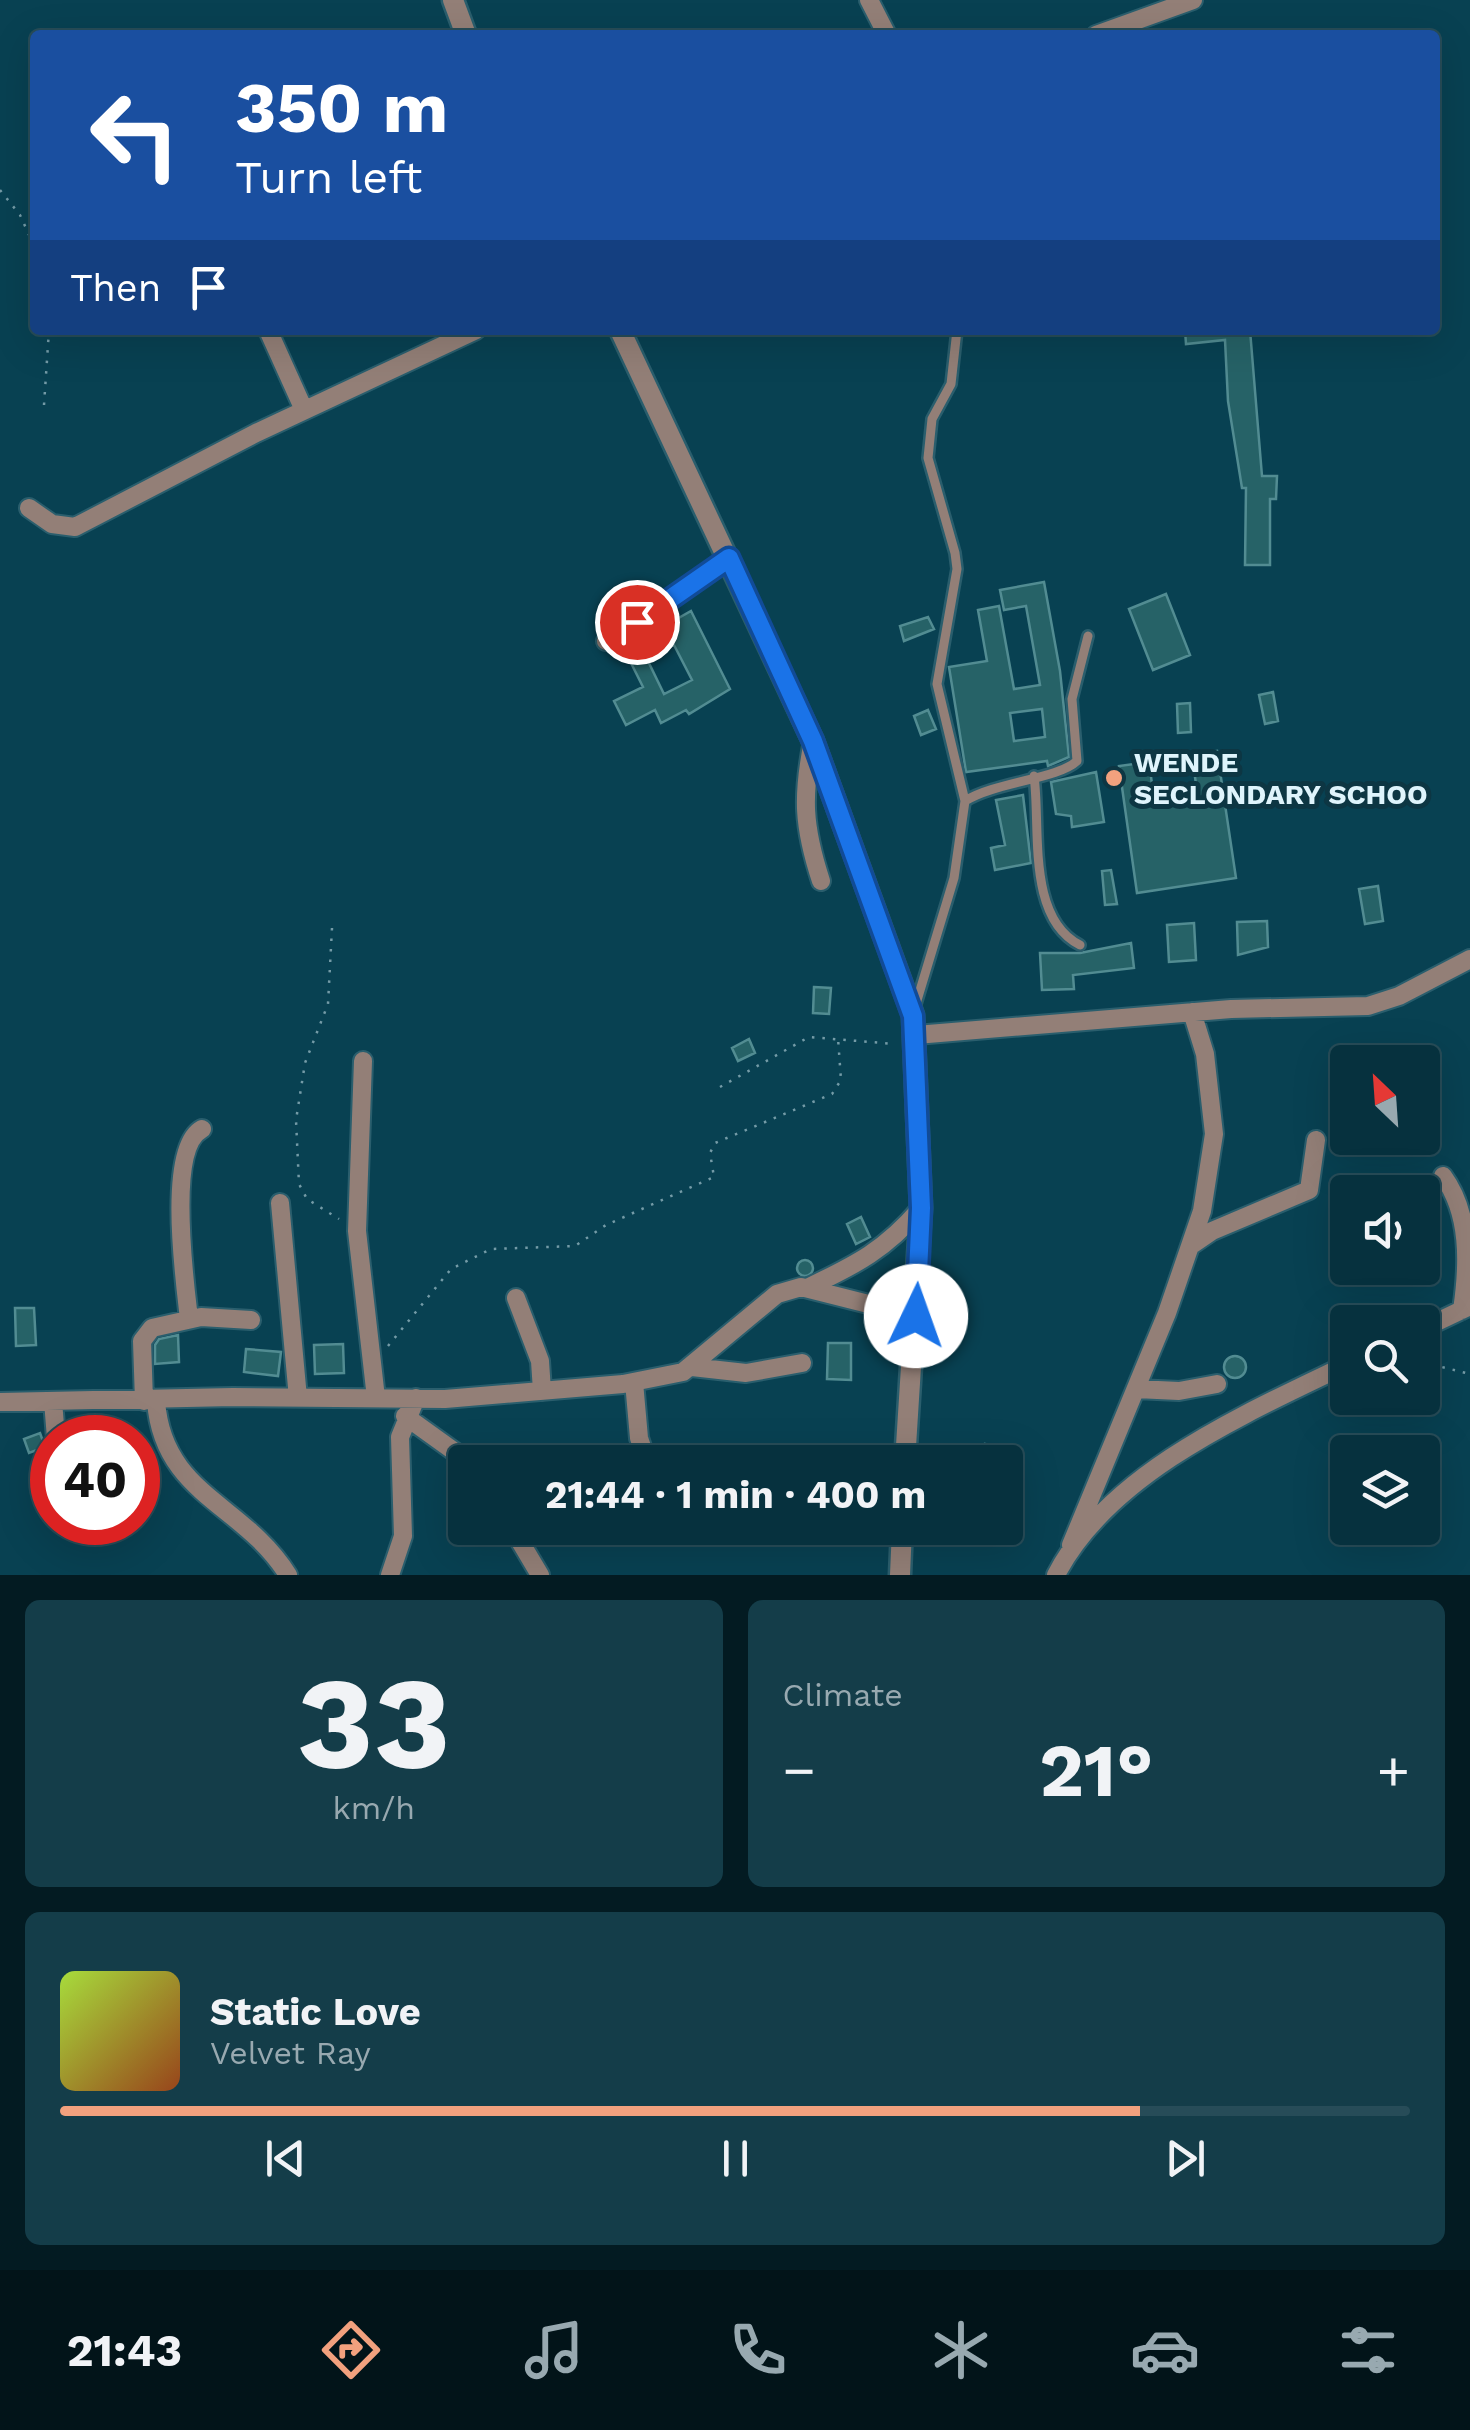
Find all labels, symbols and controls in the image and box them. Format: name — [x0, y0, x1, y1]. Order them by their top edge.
text: 350 m — [235, 67, 448, 149]
icon: left — [70, 70, 200, 200]
text: Turn left — [235, 151, 422, 204]
icon: arrive — [181, 260, 236, 315]
text: Then — [70, 266, 161, 310]
pin — [595, 580, 680, 665]
icon: arrive — [610, 595, 665, 650]
place label: WENDE SECLONDARY SCHOO — [1134, 746, 1428, 811]
marker: WENDE SECLONDARY SCHOO — [1103, 767, 1125, 789]
north arrow — [1330, 1045, 1440, 1155]
map controls — [1330, 1045, 1440, 1545]
button: sound — [1330, 1175, 1440, 1285]
position arrow — [864, 1264, 968, 1368]
button: search — [1330, 1305, 1440, 1415]
speed limit sign: 40 — [30, 1415, 160, 1545]
button: layers — [1330, 1435, 1440, 1545]
text: 21:44 · 1 min · 400 m — [545, 1473, 926, 1517]
text: 33 — [297, 1647, 451, 1800]
text: Climate — [783, 1676, 903, 1714]
text: 21° — [1039, 1726, 1153, 1814]
text: − — [783, 1738, 816, 1802]
text: + — [1377, 1738, 1410, 1802]
text: km/h — [333, 1789, 415, 1827]
text: Static Love — [210, 1990, 421, 2034]
text: Velvet Ray — [210, 2034, 371, 2072]
icon: previous — [258, 2131, 313, 2186]
icon: pause — [708, 2131, 763, 2186]
icon: next — [1158, 2131, 1213, 2186]
icon: directions — [316, 2315, 386, 2385]
icon: music — [519, 2315, 589, 2385]
icon: phone — [723, 2315, 793, 2385]
icon: climate — [926, 2315, 996, 2385]
icon: car — [1130, 2315, 1200, 2385]
icon: filters — [1333, 2315, 1403, 2385]
text: 21:43 — [67, 2324, 182, 2377]

